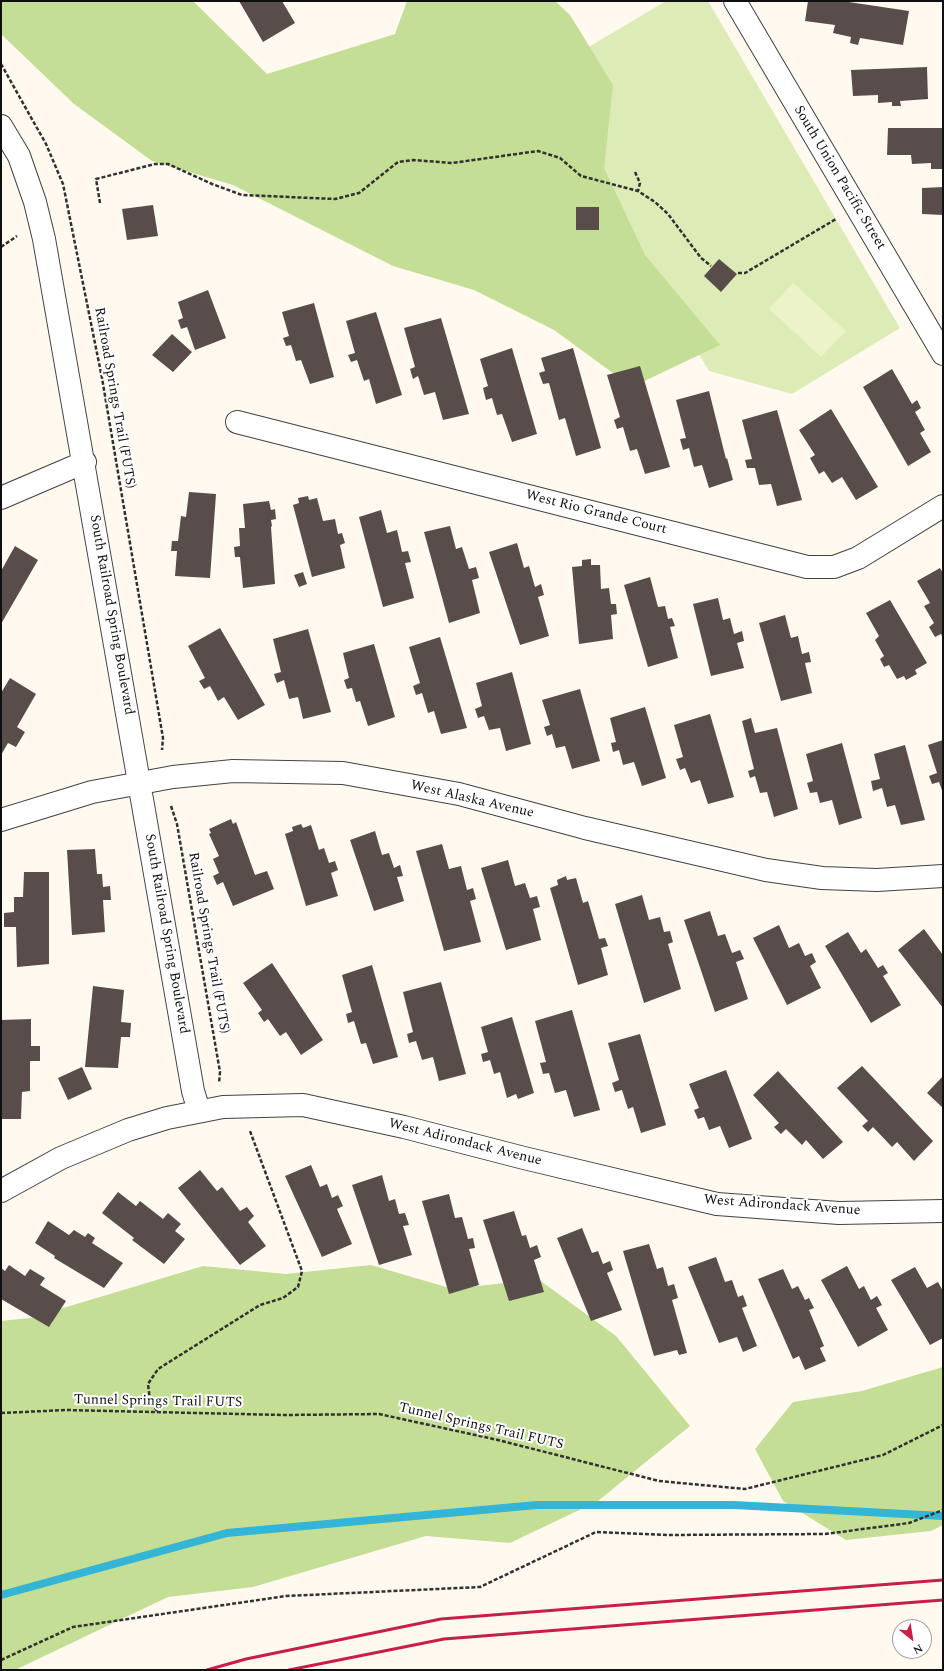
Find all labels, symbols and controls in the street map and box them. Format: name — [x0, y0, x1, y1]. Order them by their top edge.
street label: South Union Pacific Street — [789, 103, 889, 253]
street label: Railroad Springs Trail (FUTS) — [90, 306, 138, 490]
street label: West Rio Grande Court — [524, 487, 668, 539]
street label: South Railroad Spring Boulevard — [85, 514, 137, 716]
street label: West Alaska Avenue — [409, 778, 535, 822]
street label: South Railroad Spring Boulevard — [140, 833, 192, 1035]
street label: Railroad Springs Trail (FUTS) — [184, 851, 232, 1035]
street label: West Adirondack Avenue — [387, 1116, 543, 1170]
street label: West Adirondack Avenue — [703, 1192, 861, 1220]
street label: Tunnel Springs Trail FUTS — [74, 1392, 242, 1412]
street label: Tunnel Springs Trail FUTS — [397, 1400, 565, 1454]
north arrow — [892, 1619, 932, 1659]
text: N — [910, 1639, 926, 1659]

